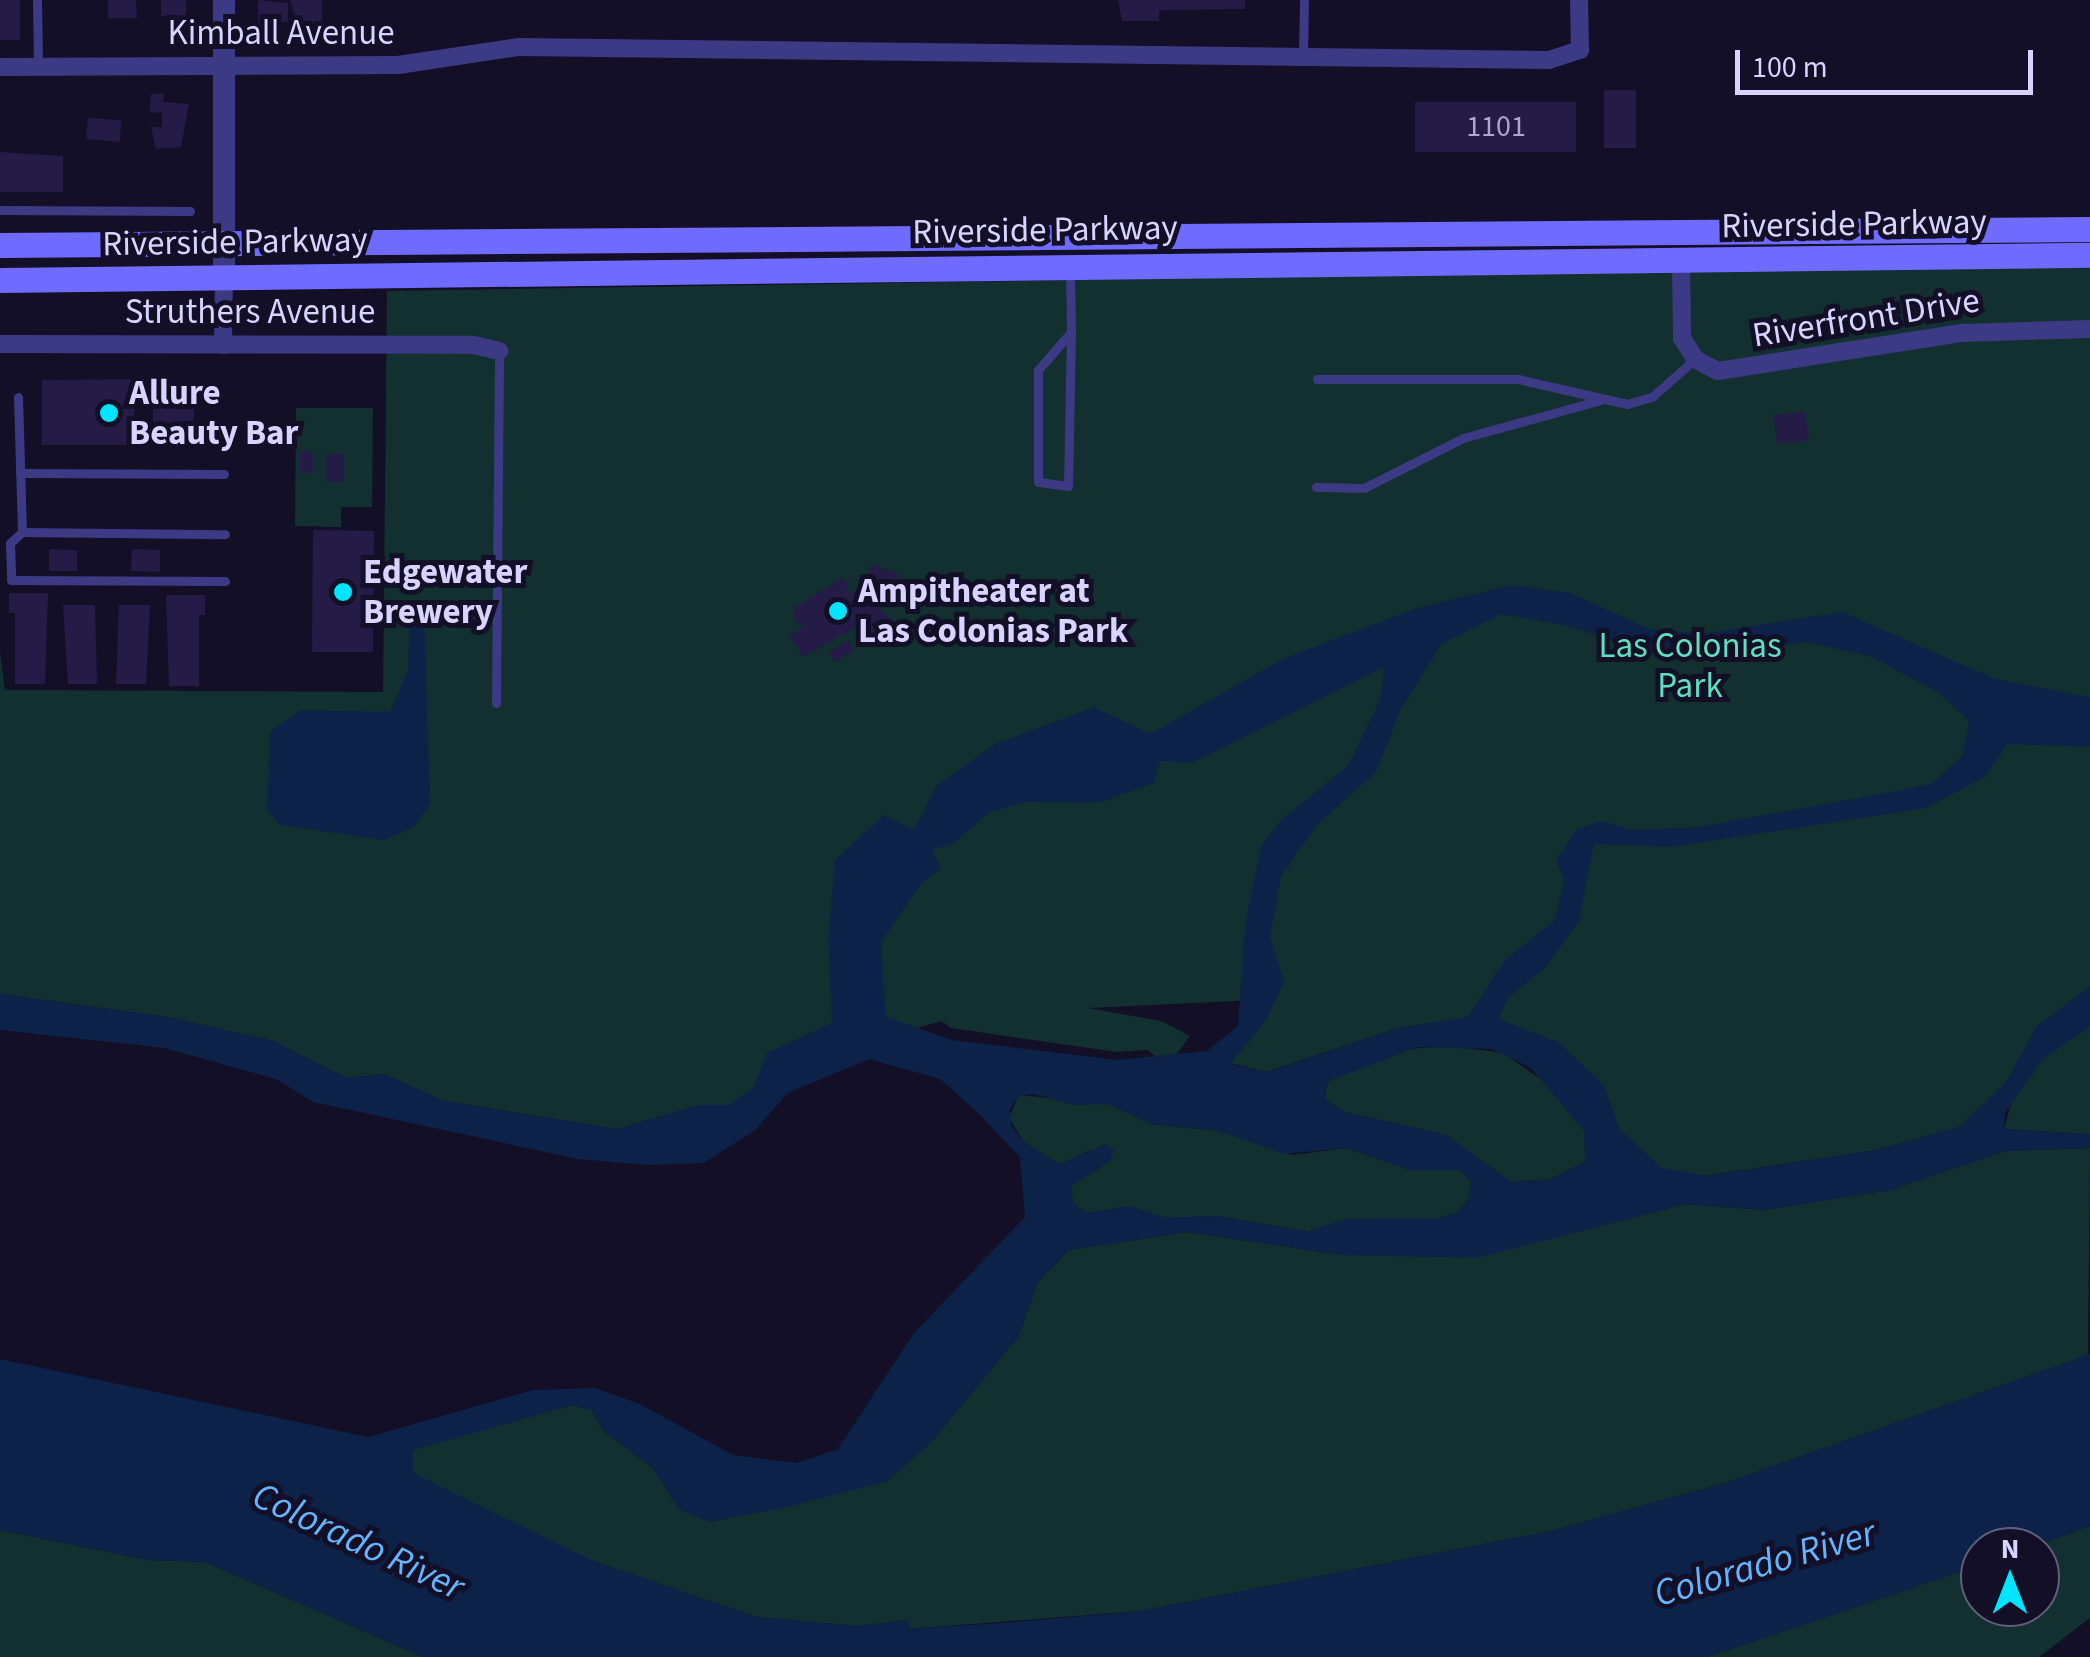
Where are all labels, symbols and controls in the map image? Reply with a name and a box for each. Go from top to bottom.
street label: Kimball Avenue [167,12,395,54]
scale bar [1740,30,2038,92]
text: 100 m [1752,46,1828,89]
house number: 1101 [1466,109,1526,145]
street label: Riverside Parkway [1721,201,1987,247]
street label: Riverside Parkway [912,207,1178,253]
street label: Riverside Parkway [102,219,368,265]
street label: Riverfront Drive [1750,279,1982,357]
street label: Struthers Avenue [125,291,375,333]
place label: Allure Beauty Bar [129,372,298,454]
marker: Allure Beauty Bar [98,402,120,424]
place label: Edgewater Brewery [363,551,527,633]
place label: Ampitheater at Las Colonias Park [858,570,1128,652]
marker: Edgewater Brewery [332,581,354,603]
marker: Ampitheater at Las Colonias Park [827,600,849,622]
park label: Las Colonias Park [1598,625,1782,707]
water label: Colorado River [245,1473,471,1611]
water label: Colorado River [1649,1511,1881,1617]
north arrow [1960,1527,2060,1627]
text: N [2001,1529,2019,1569]

